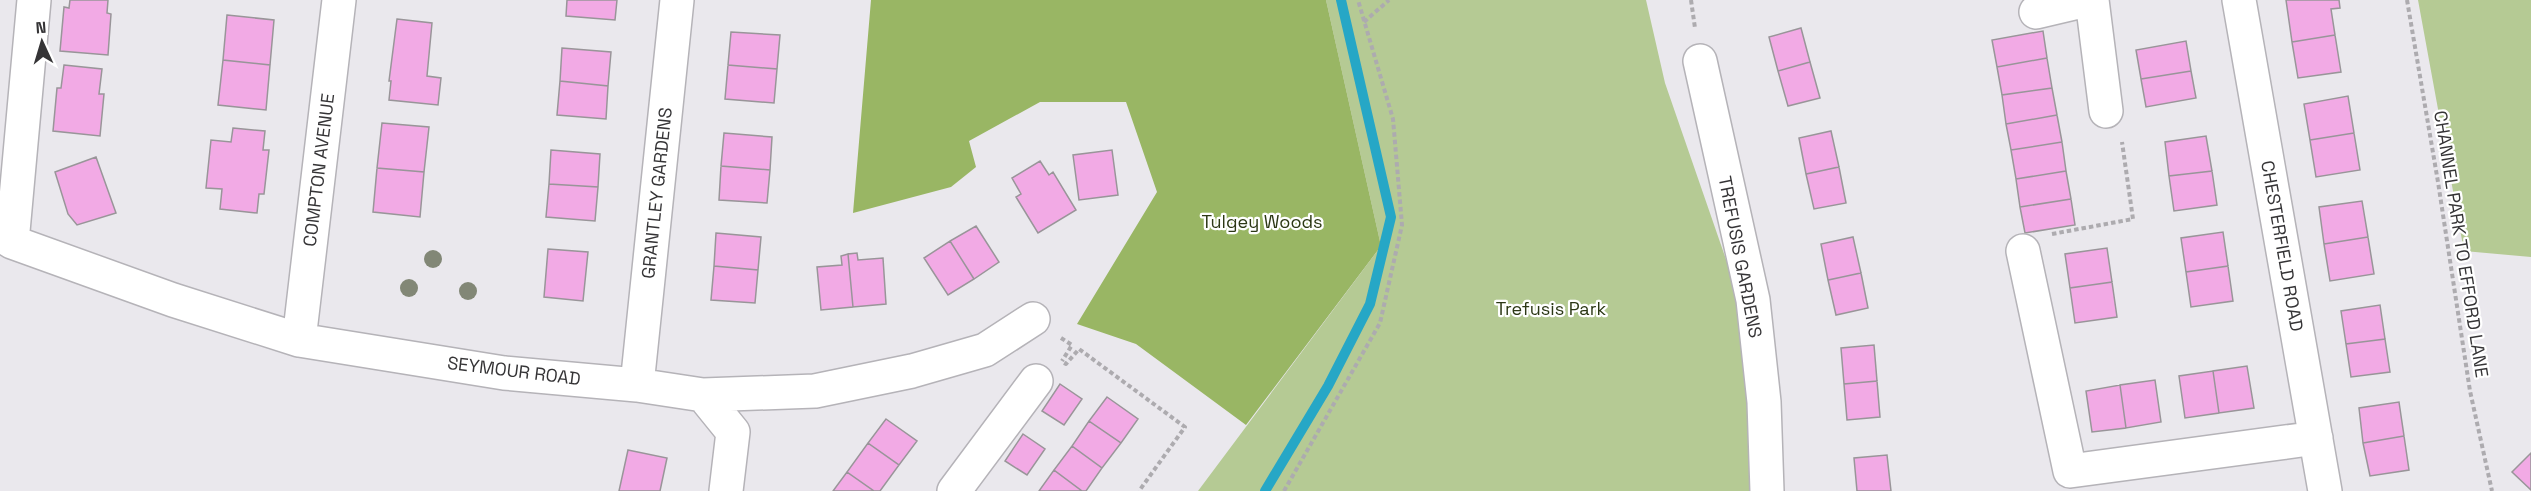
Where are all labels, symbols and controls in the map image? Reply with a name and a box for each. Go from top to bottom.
north arrow [12,12,72,72]
text: N [35,17,47,38]
street label: COMPTON AVENUE [298,92,339,248]
street label: GRANTLEY GARDENS [636,106,677,280]
street label: CHANNEL PARK TO EFFORD LANE [2429,109,2494,379]
street label: CHESTERFIELD ROAD [2256,159,2309,333]
street label: TREFUSIS GARDENS [1714,174,1767,340]
park label: Tulgey Woods [1201,210,1323,233]
park label: Trefusis Park [1496,297,1607,320]
street label: SEYMOUR ROAD [446,351,582,390]

